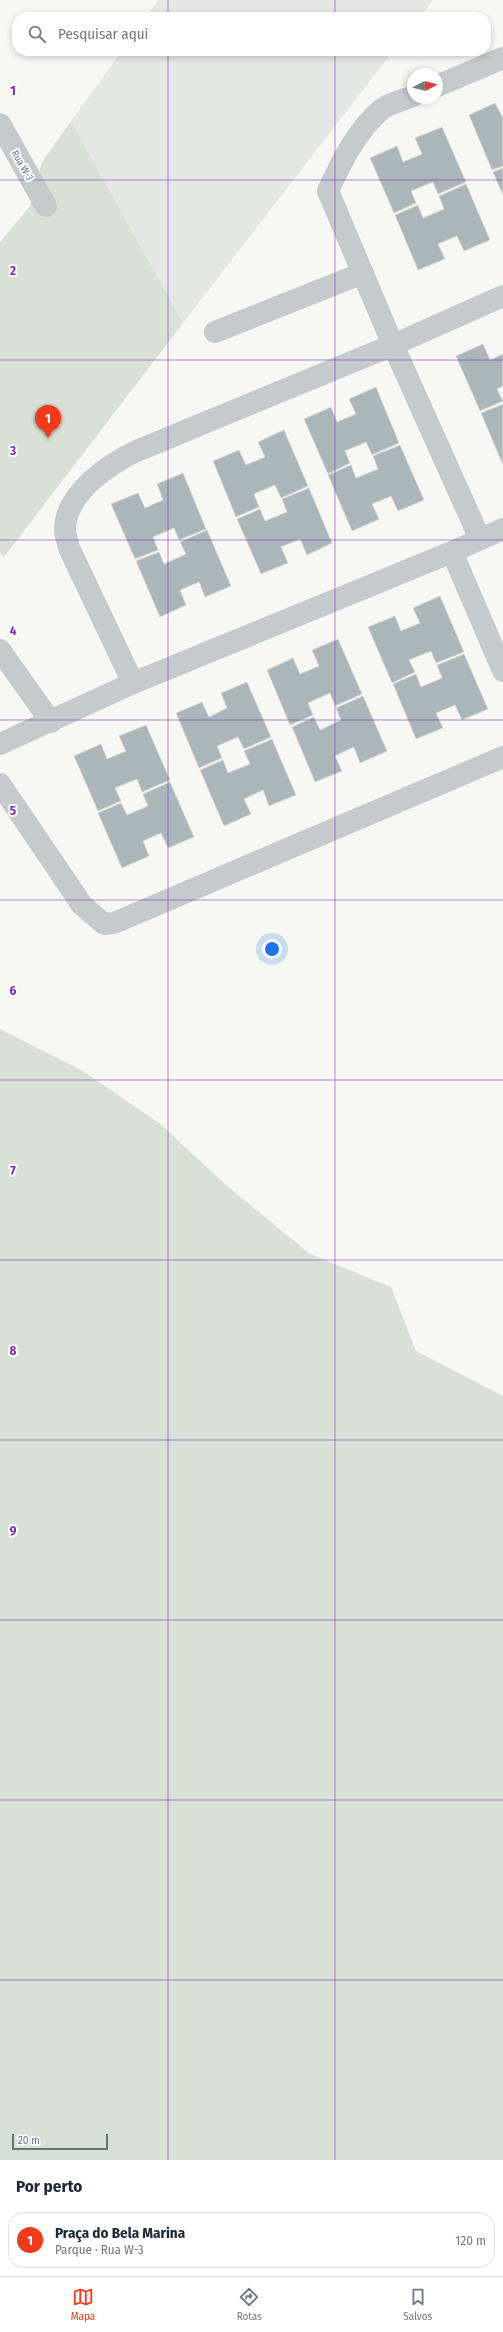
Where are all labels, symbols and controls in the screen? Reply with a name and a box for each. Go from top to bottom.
search box [12,12,491,56]
icon: search [26,23,48,45]
text: Pesquisar aqui [58,25,148,43]
north arrow [407,68,443,104]
text: 1 [10,83,16,98]
street label: Rua W-3 [9,148,36,183]
text: 2 [9,263,16,278]
pin: 1 [35,405,61,438]
text: 3 [9,443,16,458]
text: 4 [10,623,17,638]
text: 5 [10,803,16,818]
your location [262,939,282,959]
text: 6 [10,983,17,998]
text: 7 [10,1163,16,1178]
text: 8 [10,1343,17,1358]
text: 9 [10,1523,17,1538]
scale bar [12,2132,108,2151]
text: 20 m [18,2134,40,2147]
text: Por perto [16,2176,82,2197]
text: Praça do Bela Marina [55,2224,185,2242]
text: 1 [27,2233,33,2248]
text: 120 m [455,2233,486,2248]
text: Parque · Rua W-3 [55,2242,144,2257]
tab: Mapa [71,2286,95,2323]
tab: Rotas [237,2286,262,2323]
tab: Salvos [403,2286,432,2323]

